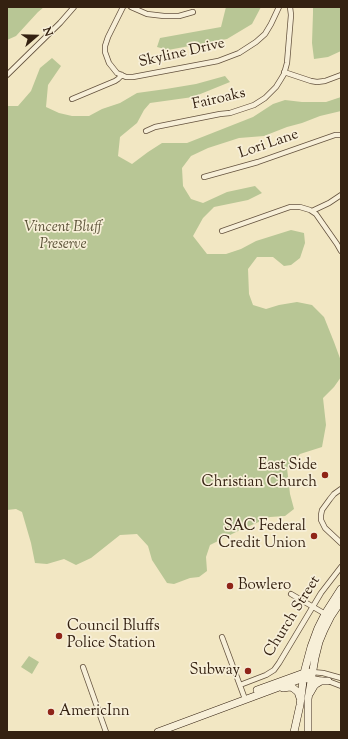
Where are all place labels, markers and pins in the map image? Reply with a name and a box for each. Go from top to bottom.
place label: East Side Christian Church [202,457,317,492]
marker: East Side Christian Church [320,470,330,480]
place label: SAC Federal Credit Union [218,518,306,553]
marker: SAC Federal Credit Union [309,531,319,541]
place label: Bowlero [238,577,291,595]
marker: Bowlero [225,581,235,591]
place label: Council Bluffs Police Station [67,618,160,653]
marker: Council Bluffs Police Station [54,631,64,641]
place label: Subway [189,662,240,680]
marker: Subway [243,666,253,676]
place label: AmericInn [59,703,130,721]
marker: AmericInn [46,707,56,717]

